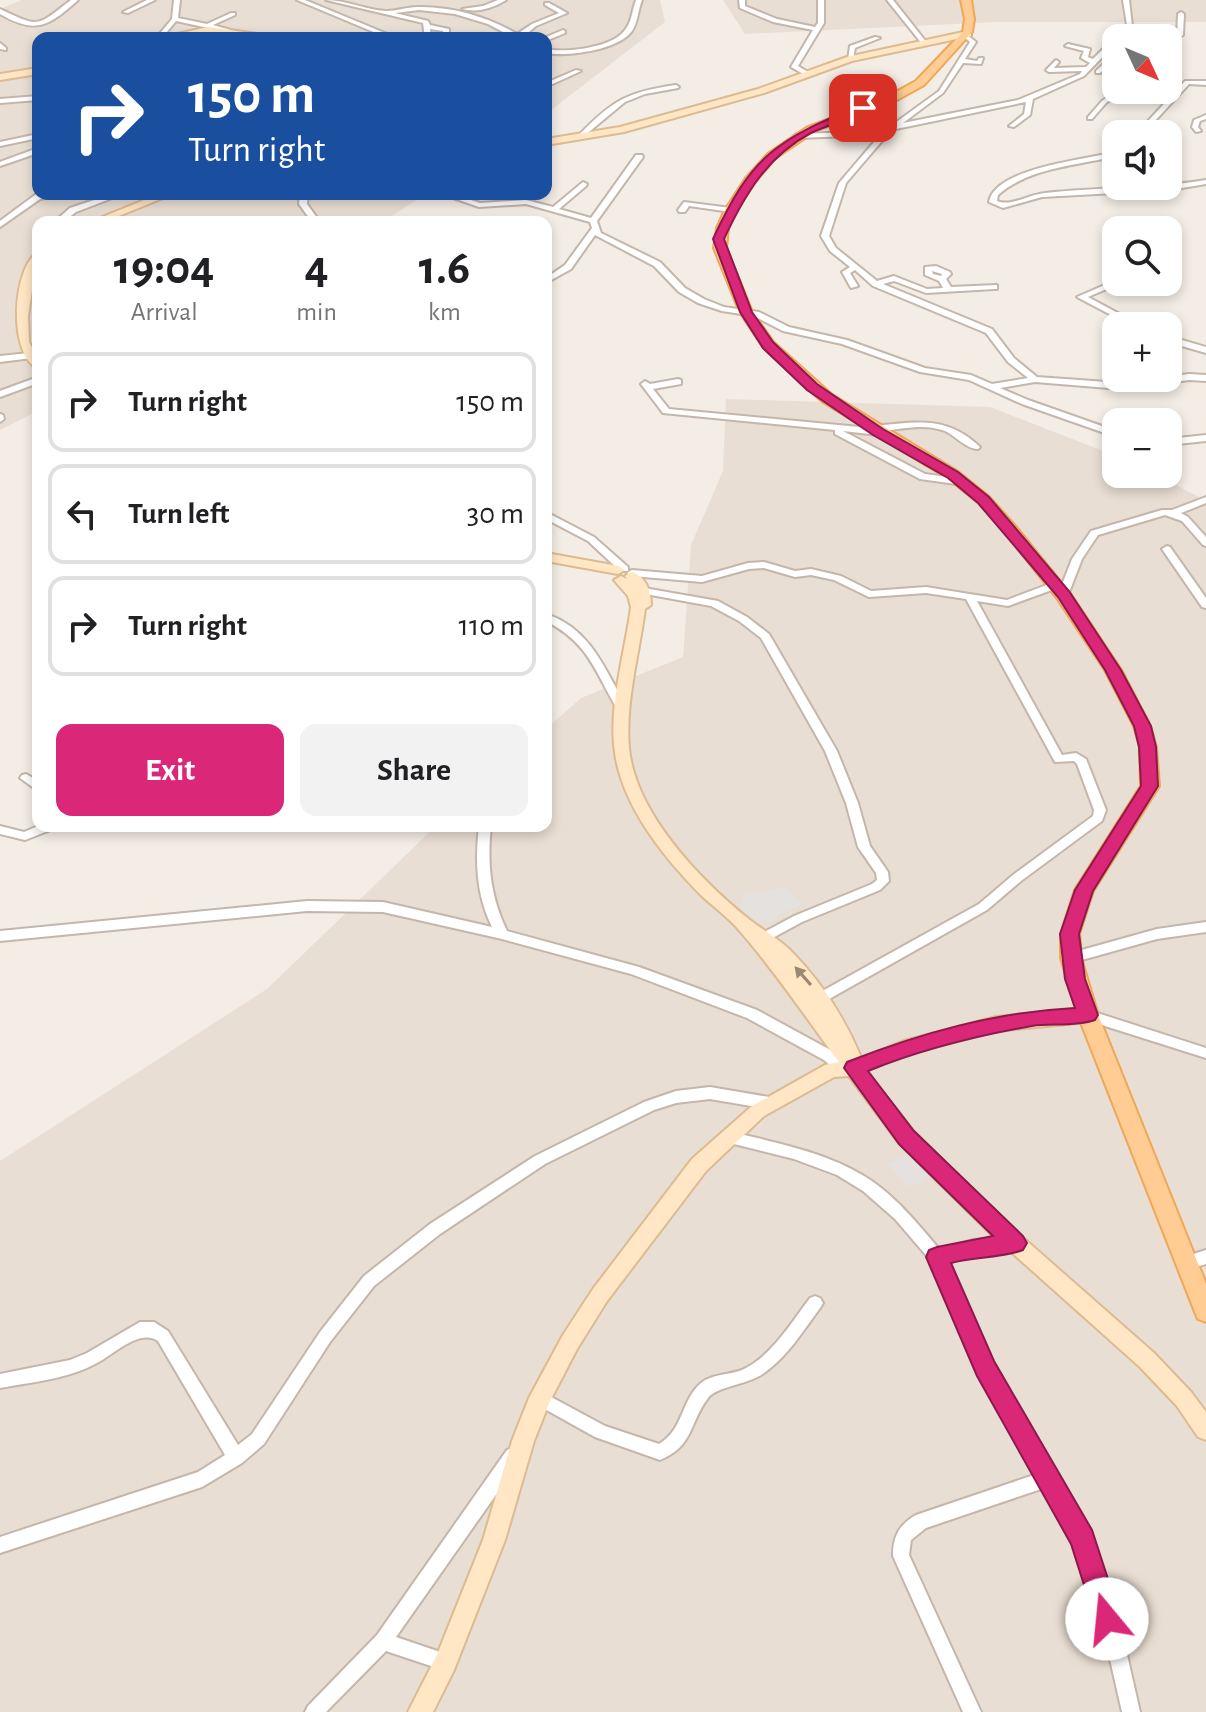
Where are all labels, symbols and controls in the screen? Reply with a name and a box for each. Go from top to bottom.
north arrow [1102,24,1182,104]
map controls [1102,24,1182,488]
icon: right [56,64,160,168]
text: 150 m [188,67,315,123]
pin [829,74,897,142]
icon: arrive [841,86,885,130]
button: sound [1102,120,1182,200]
text: Turn right [188,132,325,168]
button: search [1102,216,1182,296]
text: 19:04 [114,245,214,293]
text: 4 [304,245,329,293]
text: 1.6 [419,245,470,293]
text: Arrival [131,299,198,325]
text: min [296,299,337,325]
text: km [428,299,461,325]
button: + [1102,312,1182,392]
icon: right [60,380,104,424]
text: Turn right [128,387,247,417]
text: 150 m [456,387,524,417]
button: − [1102,408,1182,488]
icon: left [60,492,104,536]
text: Turn left [128,499,229,529]
text: 30 m [467,499,524,529]
icon: right [60,604,104,648]
text: Turn right [128,611,247,641]
text: 110 m [459,611,524,641]
button: Exit [56,724,284,816]
button: Share [300,724,528,816]
one-way arrow [795,967,812,987]
position arrow [1065,1577,1149,1661]

